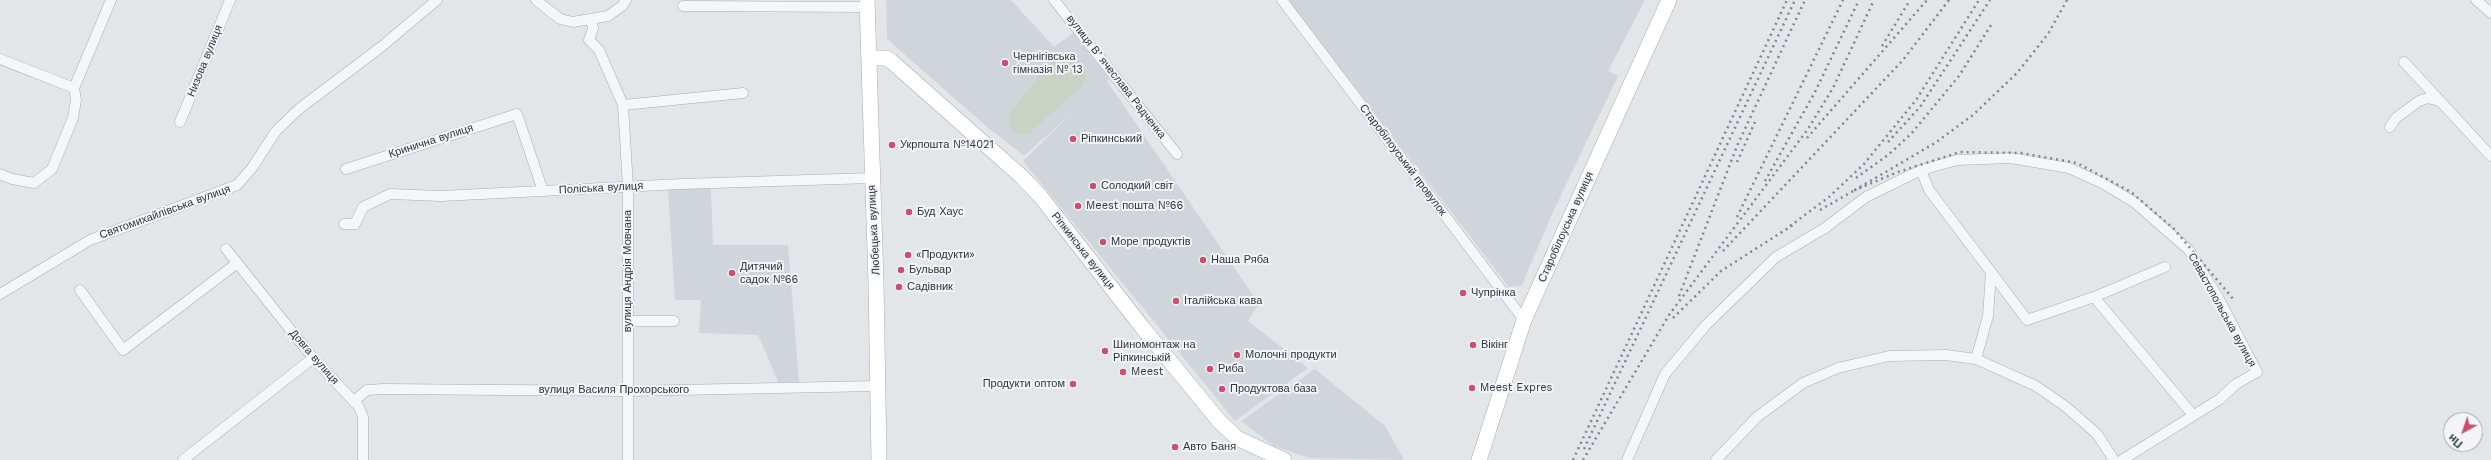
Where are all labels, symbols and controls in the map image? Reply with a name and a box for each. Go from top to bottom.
street label: вулиця Вʼячеслава Радченка [1064,12,1168,142]
street label: Низова вулиця [185,23,225,99]
place label: Чернігівська гімназія № 13 [1013,50,1083,76]
marker: Чернігівська гімназія № 13 [1000,58,1010,68]
street label: Старобілоуський провулок [1357,102,1449,218]
street label: Кринична вулиця [387,121,475,161]
place label: Ріпкинський [1081,132,1142,146]
marker: Ріпкинський [1068,134,1078,144]
place label: Укрпошта №14021 [900,138,994,152]
marker: Укрпошта №14021 [887,140,897,150]
street label: Старобілоуська вулиця [1536,170,1596,284]
street label: Поліська вулиця [558,179,644,197]
place label: Солодкий світ [1101,179,1173,193]
marker: Солодкий світ [1088,181,1098,191]
street label: Святомихайлівська вулиця [98,182,232,242]
street label: Любецька вулиця [865,185,883,275]
place label: Meest пошта №66 [1086,199,1183,213]
marker: Meest пошта №66 [1073,201,1083,211]
place label: Буд Хаус [917,205,963,219]
marker: Буд Хаус [904,207,914,217]
street label: вулиця Андрія Мовчана [621,210,635,332]
street label: Ріпкинська вулиця [1049,210,1117,292]
place label: Море продуктів [1111,235,1191,249]
marker: Море продуктів [1098,237,1108,247]
place label: «Продукти» [916,248,975,262]
marker: «Продукти» [903,250,913,260]
street label: Севастопольська вулиця [2185,251,2259,369]
place label: Наша Ряба [1211,253,1269,267]
marker: Наша Ряба [1198,255,1208,265]
place label: Дитячий садок №66 [740,260,798,286]
place label: Бульвар [909,263,951,277]
marker: Бульвар [896,265,906,275]
marker: Дитячий садок №66 [727,268,737,278]
place label: Садівник [907,280,953,294]
marker: Садівник [894,282,904,292]
place label: Чупрінка [1471,286,1516,300]
marker: Чупрінка [1458,288,1468,298]
place label: Італійська кава [1184,294,1262,308]
marker: Італійська кава [1171,296,1181,306]
street label: Довга вулиця [286,327,342,387]
place label: Шиномонтаж на Ріпкинській [1113,338,1196,364]
place label: Вікінг [1481,338,1508,352]
marker: Вікінг [1468,340,1478,350]
marker: Шиномонтаж на Ріпкинській [1100,346,1110,356]
place label: Молочні продукти [1245,348,1337,362]
marker: Молочні продукти [1232,350,1242,360]
place label: Риба [1218,362,1244,376]
marker: Риба [1205,364,1215,374]
place label: Meest [1131,365,1163,379]
marker: Meest [1118,367,1128,377]
place label: Продукти оптом [983,377,1065,391]
marker: Продукти оптом [1068,379,1078,389]
place label: Meest Expres [1480,381,1552,395]
place label: Продуктова база [1230,382,1317,396]
street label: вулиця Василя Прохорського [539,383,689,397]
marker: Meest Expres [1467,383,1477,393]
marker: Продуктова база [1217,384,1227,394]
north arrow [2443,412,2483,452]
text: Пн [2446,431,2465,450]
place label: Авто Баня [1183,440,1236,454]
marker: Авто Баня [1170,442,1180,452]

